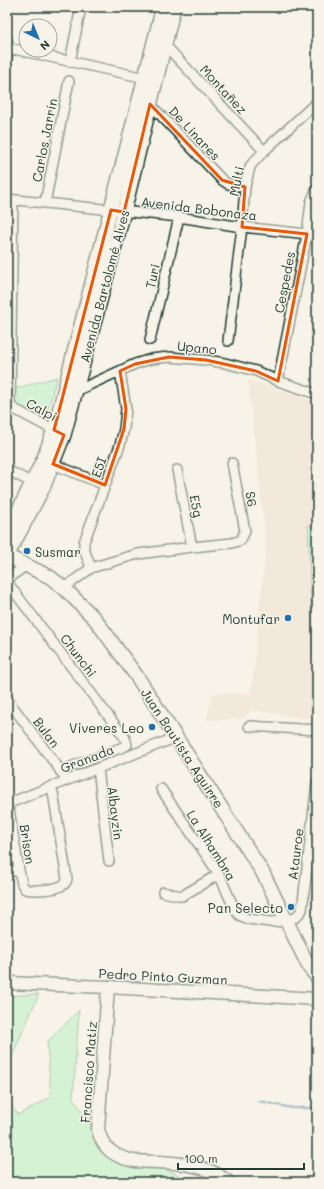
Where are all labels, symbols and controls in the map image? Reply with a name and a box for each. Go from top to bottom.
north arrow [18,18,58,58]
text: N [37,37,53,54]
street label: Montañez [197,61,251,117]
street label: Carlos Jarrín [28,97,60,183]
street label: De Linares [166,102,224,164]
street label: Multi [225,164,247,198]
street label: Avenida Bobonaza [140,192,258,224]
street label: Avenida Bartolomé Alves [75,208,133,364]
street label: Cespedes [270,250,298,314]
street label: Turi [141,262,163,290]
street label: Upano [176,336,218,358]
street label: Calpi [24,394,60,424]
street label: E5I [86,454,110,480]
street label: S6 [242,490,262,508]
street label: E5g [187,493,207,519]
place label: Susmar [35,543,81,560]
marker: Susmar [22,546,32,556]
place label: Montufar [222,610,280,627]
marker: Montufar [283,613,293,623]
street label: Chunchi [57,630,101,680]
street label: Juan Bautista Aguirre [138,685,228,811]
street label: Bulan [30,713,64,751]
place label: Viveres Leo [69,719,144,736]
marker: Viveres Leo [147,722,157,732]
street label: Granada [58,740,116,776]
street label: Albayzin [104,785,128,841]
street label: La Alhambra [184,807,240,883]
street label: Brison [16,823,40,865]
street label: Atauroe [283,827,307,881]
place label: Pan Selecto [208,899,283,916]
marker: Pan Selecto [286,902,296,912]
street label: Pedro Pinto Guzman [98,964,228,988]
street label: Francisco Matiz [76,1021,100,1123]
scale bar [178,1145,304,1171]
text: 100 m [184,1150,218,1166]

